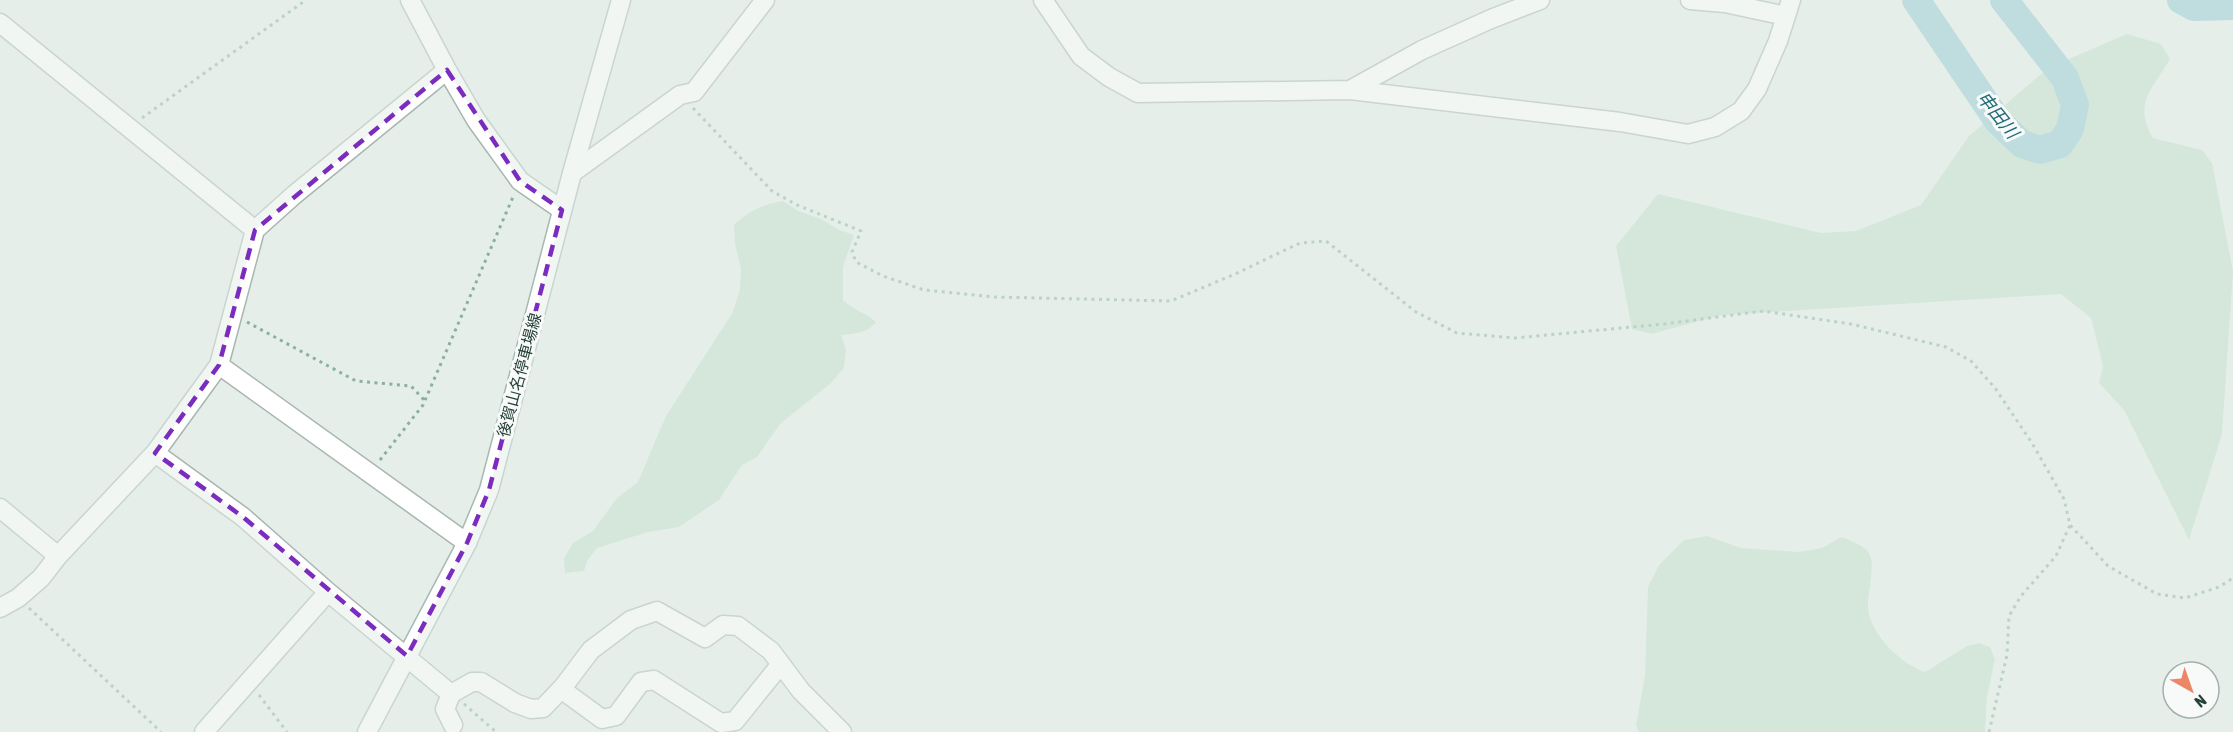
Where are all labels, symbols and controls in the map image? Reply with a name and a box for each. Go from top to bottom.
water label: 申田川 [1973,87,2024,144]
street label: 後賀山名停車場線 [494,311,544,439]
north arrow [2161,660,2221,720]
text: N [2191,692,2210,711]

